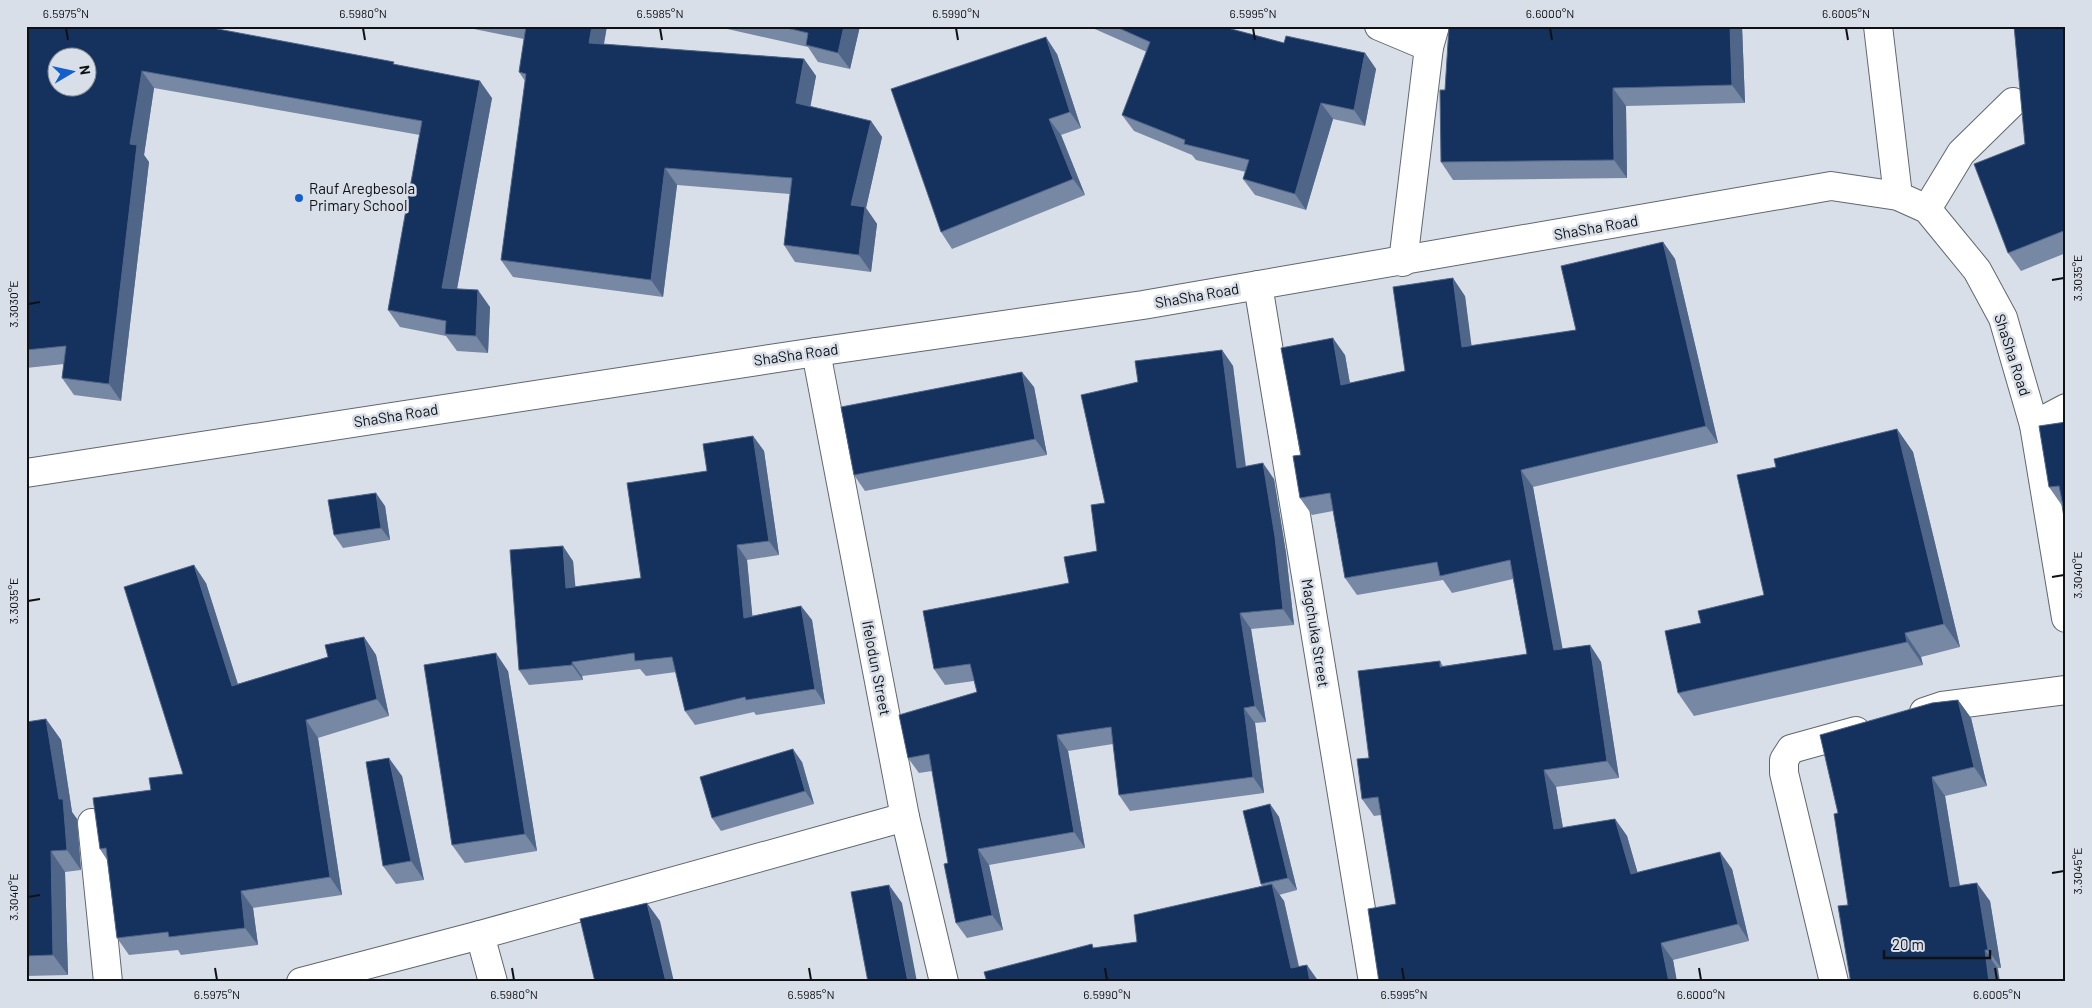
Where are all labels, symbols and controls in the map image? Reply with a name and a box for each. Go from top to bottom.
text: 6.5975°N [43,6,89,20]
text: 6.5980°N [339,6,387,20]
text: 6.5985°N [636,6,684,20]
text: 6.5990°N [932,6,980,20]
text: 6.5995°N [1229,6,1277,20]
text: 6.6000°N [1526,6,1574,20]
text: 6.6005°N [1822,6,1870,20]
north arrow [48,48,98,98]
text: N [76,64,94,76]
place label: Rauf Aregbesola Primary School [309,179,415,214]
marker: Rauf Aregbesola Primary School [293,192,305,204]
street label: ShaSha Road [1552,211,1639,243]
text: 3.3035°E [2070,255,2084,301]
street label: ShaSha Road [1153,279,1240,311]
text: 3.3030°E [6,280,20,328]
street label: ShaSha Road [1991,311,2035,398]
street label: ShaSha Road [752,339,839,369]
street label: ShaSha Road [352,399,439,431]
text: 3.3040°E [2070,551,2084,599]
street label: Magchuka Street [1299,577,1333,688]
text: 3.3035°E [6,578,20,624]
street label: Ifelodun Street [859,619,895,717]
text: 3.3045°E [2070,847,2084,895]
text: 3.3040°E [6,873,20,921]
scale bar [1884,928,1991,960]
text: 20 m [1892,935,1924,953]
text: 6.5975°N [194,987,240,1001]
text: 6.5980°N [490,987,538,1001]
text: 6.5985°N [787,987,835,1001]
text: 6.5990°N [1083,987,1131,1001]
text: 6.5995°N [1380,987,1428,1001]
text: 6.6000°N [1677,987,1725,1001]
text: 6.6005°N [1973,987,2021,1001]

